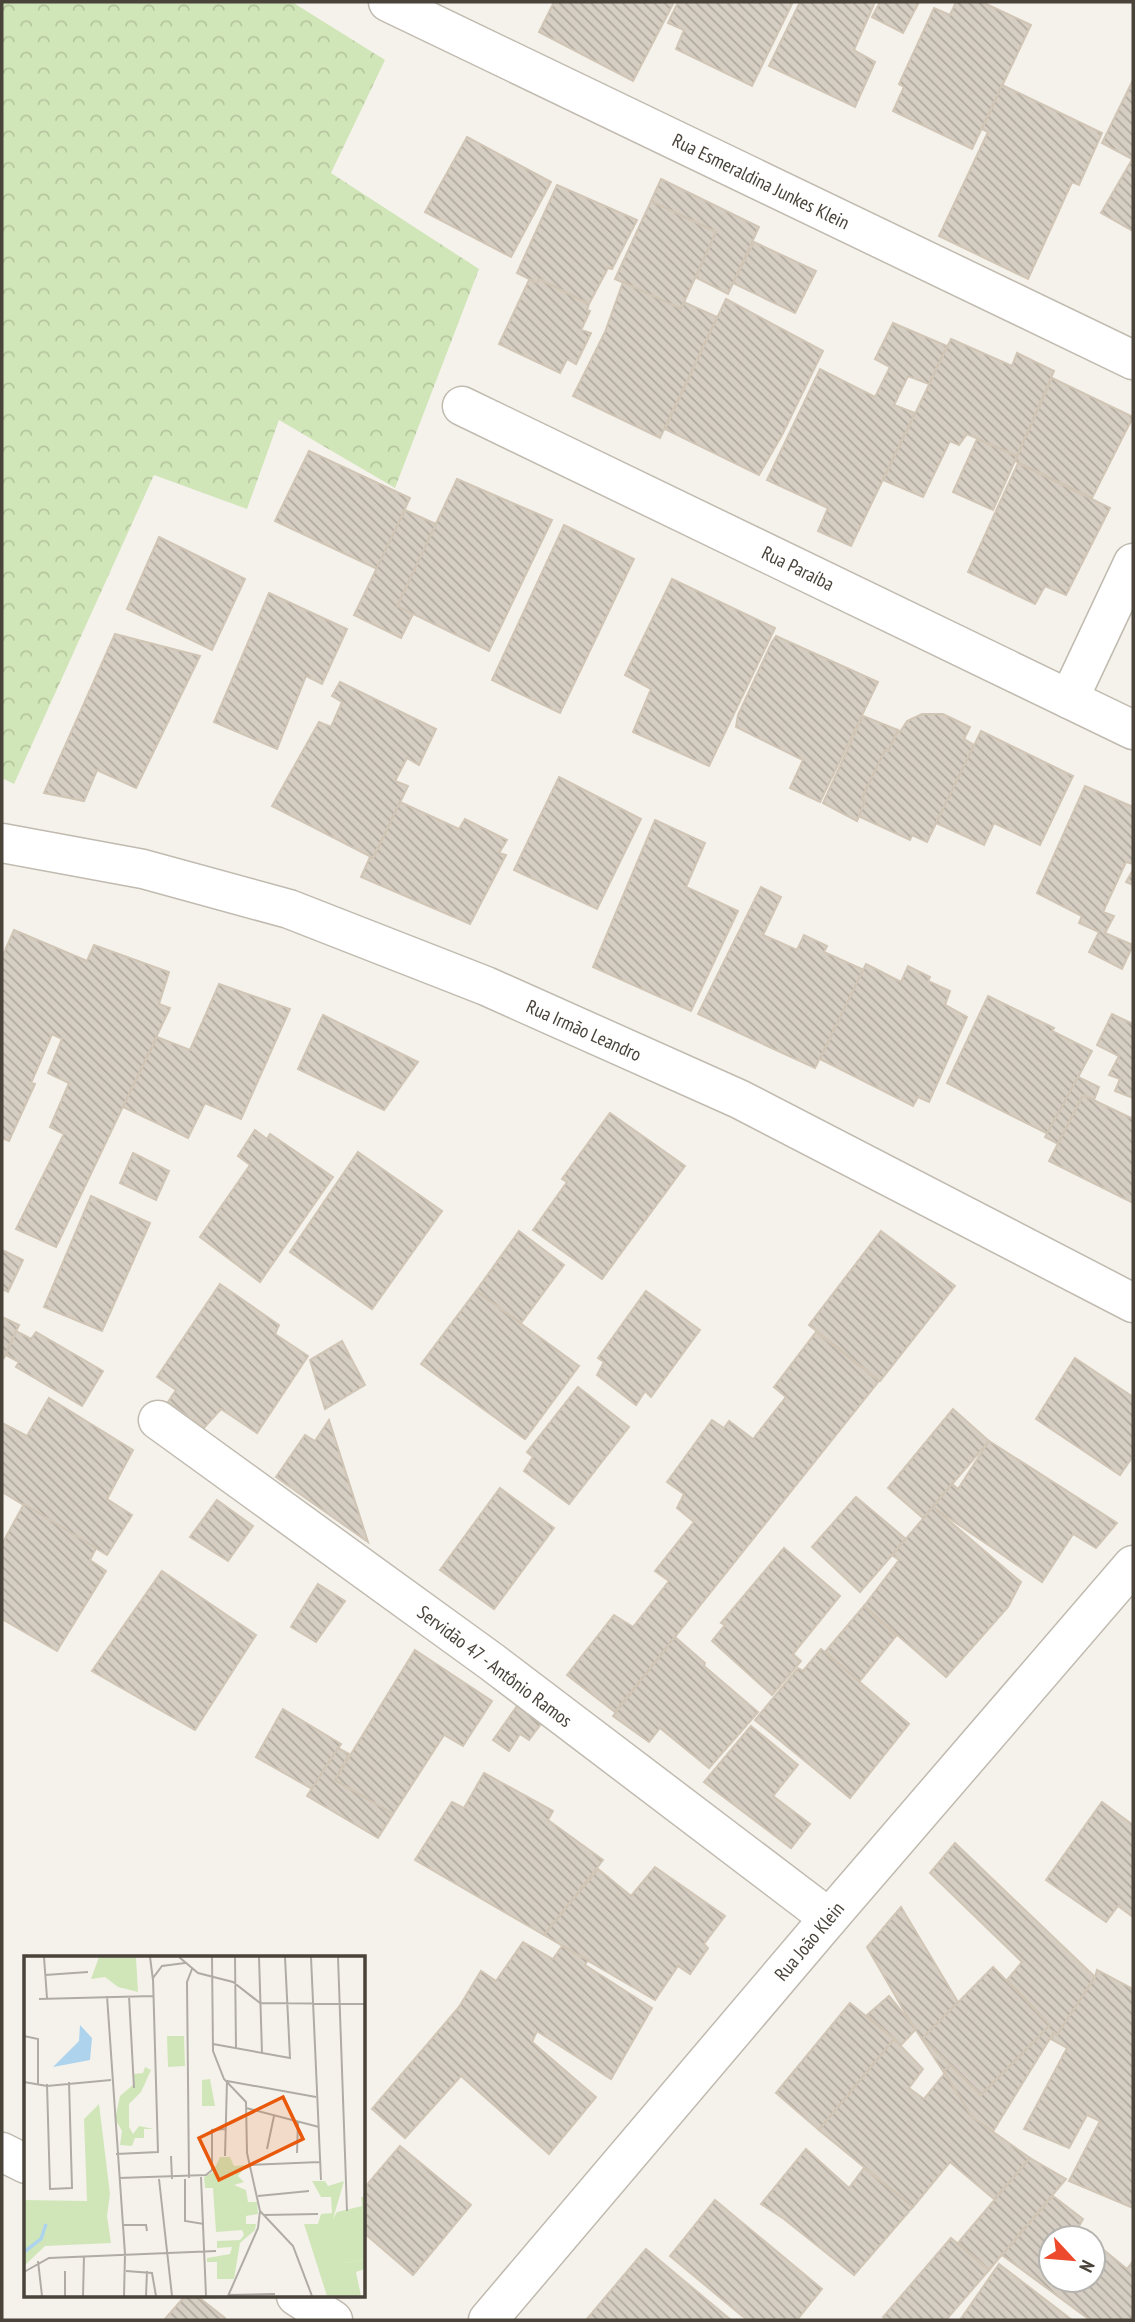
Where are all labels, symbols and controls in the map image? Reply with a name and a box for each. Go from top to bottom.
street label: Rua Esmeraldina Junkes Klein [669,128,853,234]
street label: Rua Paraíba [758,540,838,596]
street label: Rua Irmão Leandro [523,994,645,1066]
street label: Servidão 47 - Antônio Ramos [413,1600,577,1732]
street label: Rua João Klein [769,1897,849,1985]
inset map [24,1956,366,2298]
north arrow [1037,2224,1107,2294]
text: N [1074,2257,1100,2276]

